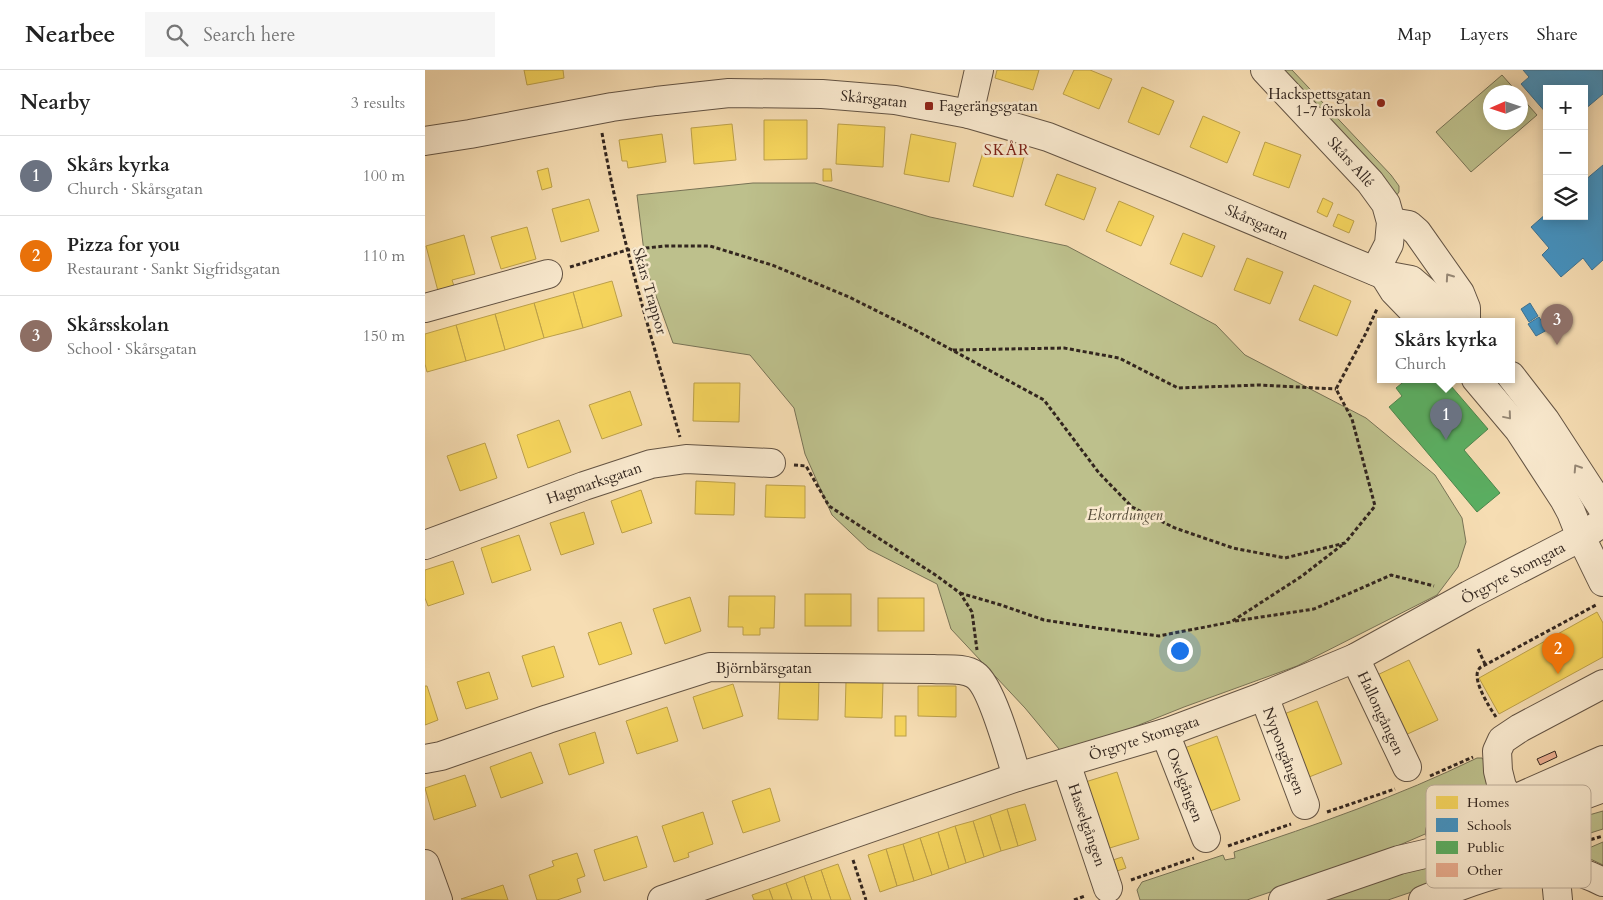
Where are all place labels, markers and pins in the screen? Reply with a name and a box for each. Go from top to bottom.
place label: Hackspettsgatan 1-7 förskola [1268,84,1372,121]
place label: Fagerängsgatan [939,96,1038,116]
marker: Hackspettsgatan 1-7 förskola [1375,97,1387,109]
marker: Fagerängsgatan [923,100,935,112]
pin: 3 [1541,304,1573,345]
pin: 1 [1430,399,1462,440]
pin: 2 [1542,633,1574,674]

